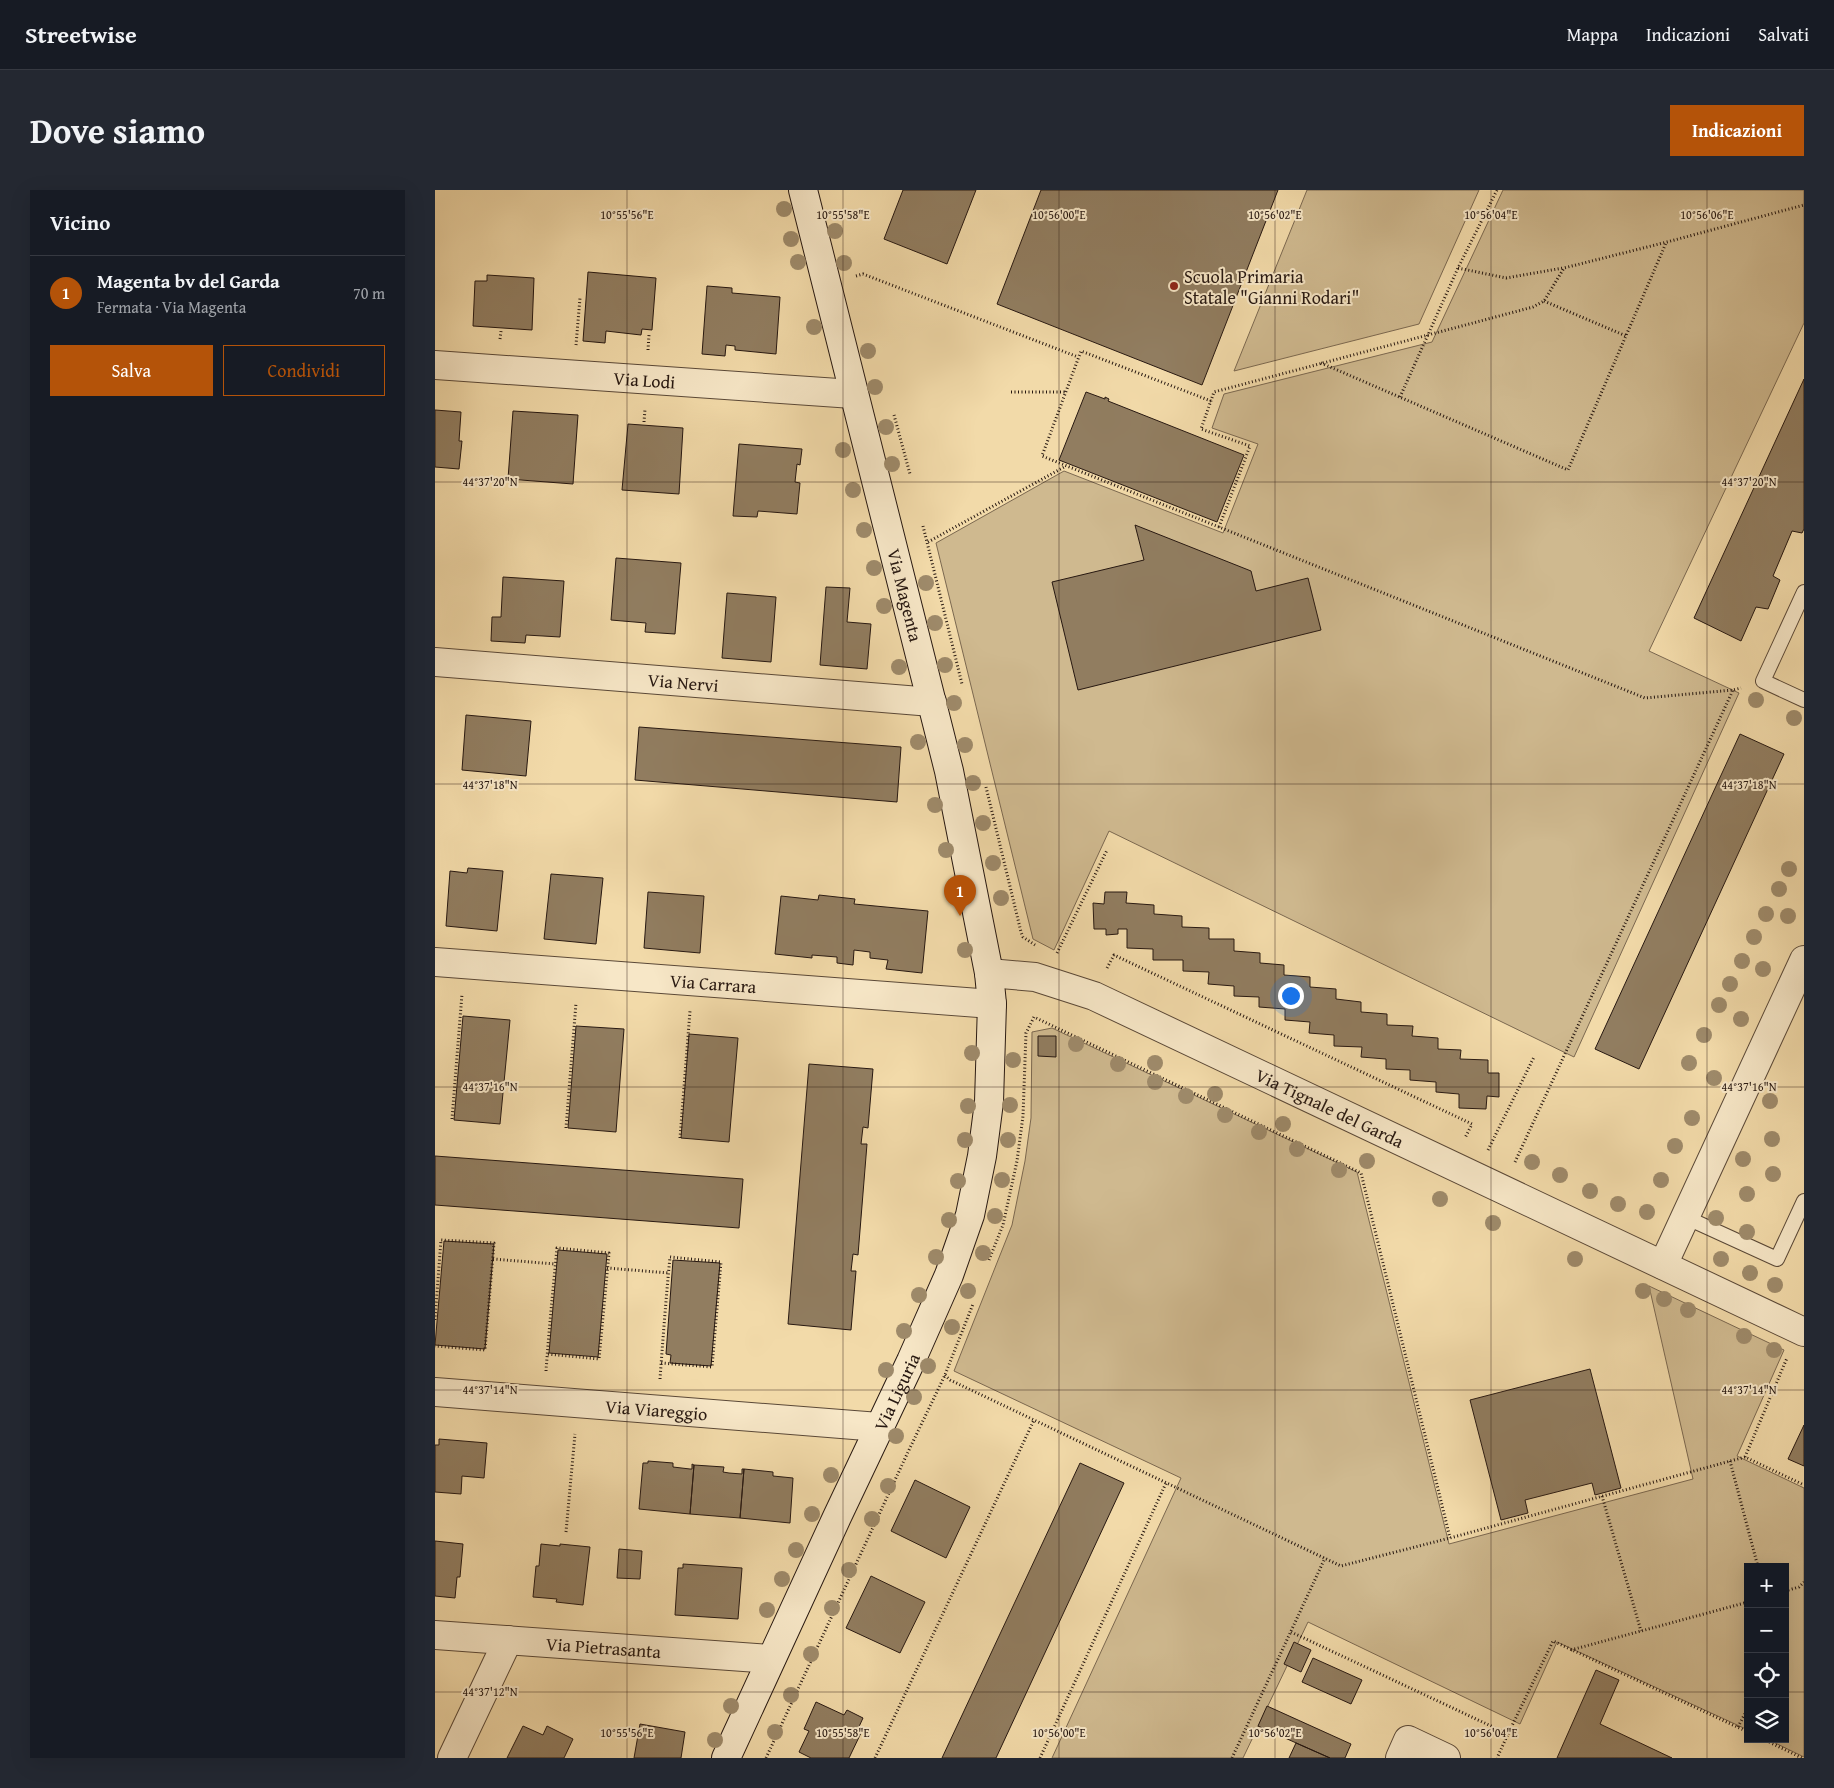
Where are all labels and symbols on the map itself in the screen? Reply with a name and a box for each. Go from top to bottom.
text: 10°55'56"E [600,206,654,223]
text: 10°55'58"E [816,206,870,223]
text: 10°56'00"E [1032,206,1086,223]
text: 10°56'02"E [1248,206,1302,223]
text: 10°56'04"E [1464,206,1518,223]
text: 10°56'06"E [1680,206,1734,223]
place label: Scuola Primaria Statale "Gianni Rodari" [1184,263,1359,311]
marker: Scuola Primaria Statale "Gianni Rodari" [1168,280,1180,292]
street label: Via Lodi [613,364,676,395]
text: 44°37'20"N [462,473,518,490]
text: 44°37'20"N [1721,473,1777,490]
street label: Via Magenta [880,546,930,645]
street label: Via Nervi [647,666,720,698]
text: 44°37'18"N [462,776,518,793]
text: 44°37'18"N [1721,776,1777,793]
pin: 1 [944,875,976,916]
street label: Via Carrara [669,966,758,1000]
your location [1278,983,1304,1009]
street label: Via Tignale del Garda [1251,1061,1409,1154]
text: 44°37'16"N [462,1078,518,1095]
text: 44°37'16"N [1721,1078,1777,1095]
street label: Via Liguria [866,1348,927,1435]
text: 44°37'14"N [462,1381,518,1398]
text: 44°37'14"N [1721,1381,1777,1398]
street label: Via Viareggio [604,1392,708,1427]
street label: Via Pietrasanta [545,1629,663,1665]
text: 44°37'12"N [462,1683,518,1700]
text: 10°55'56"E [600,1724,654,1741]
text: 10°55'58"E [816,1724,870,1741]
text: 10°56'00"E [1032,1724,1086,1741]
text: 10°56'02"E [1248,1724,1302,1741]
text: 10°56'04"E [1464,1724,1518,1741]

